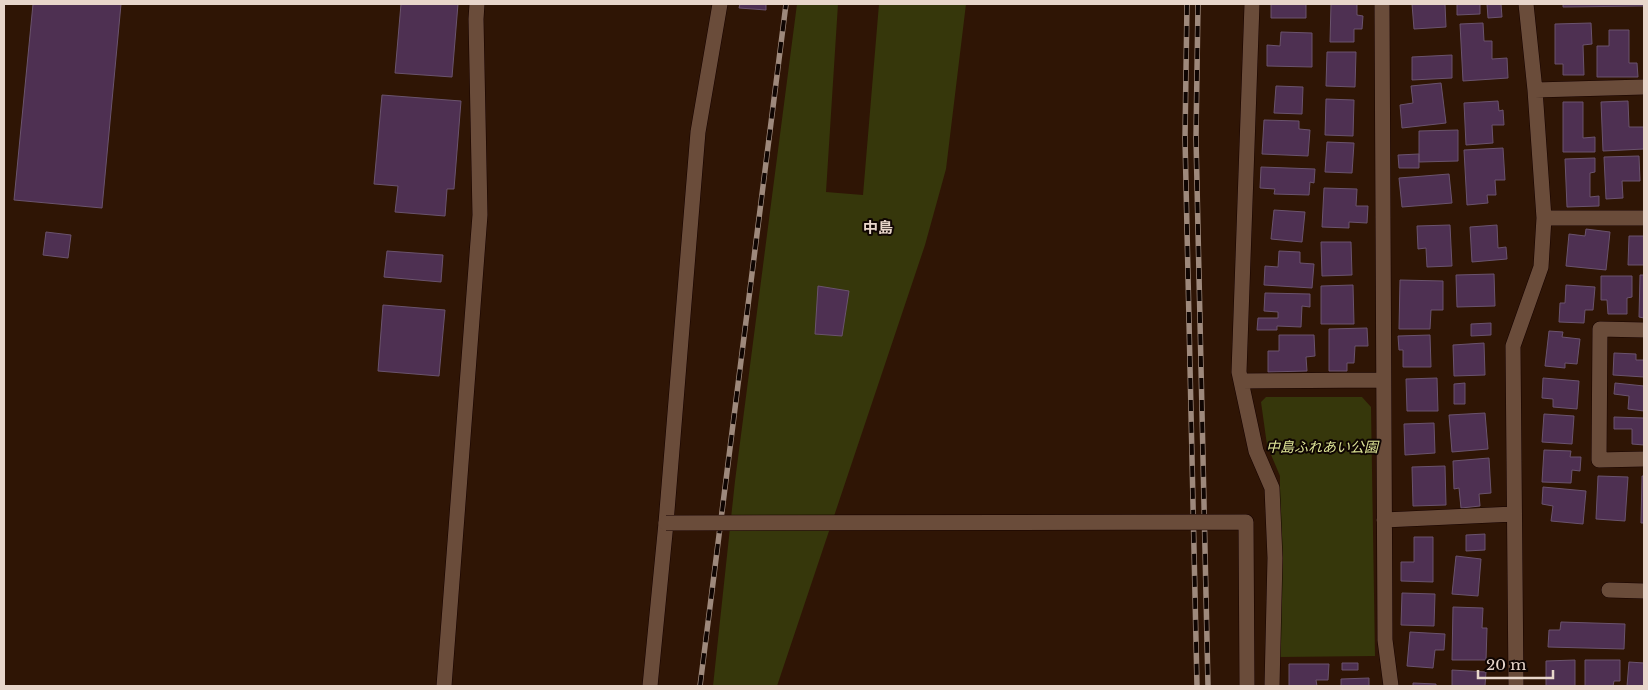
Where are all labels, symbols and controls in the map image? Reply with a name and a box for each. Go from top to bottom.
district label: 中島 [863,218,893,237]
park label: 中島ふれあい公園 [1266,438,1380,456]
scale bar [1478,648,1553,680]
text: 20 m [1486,655,1526,674]

